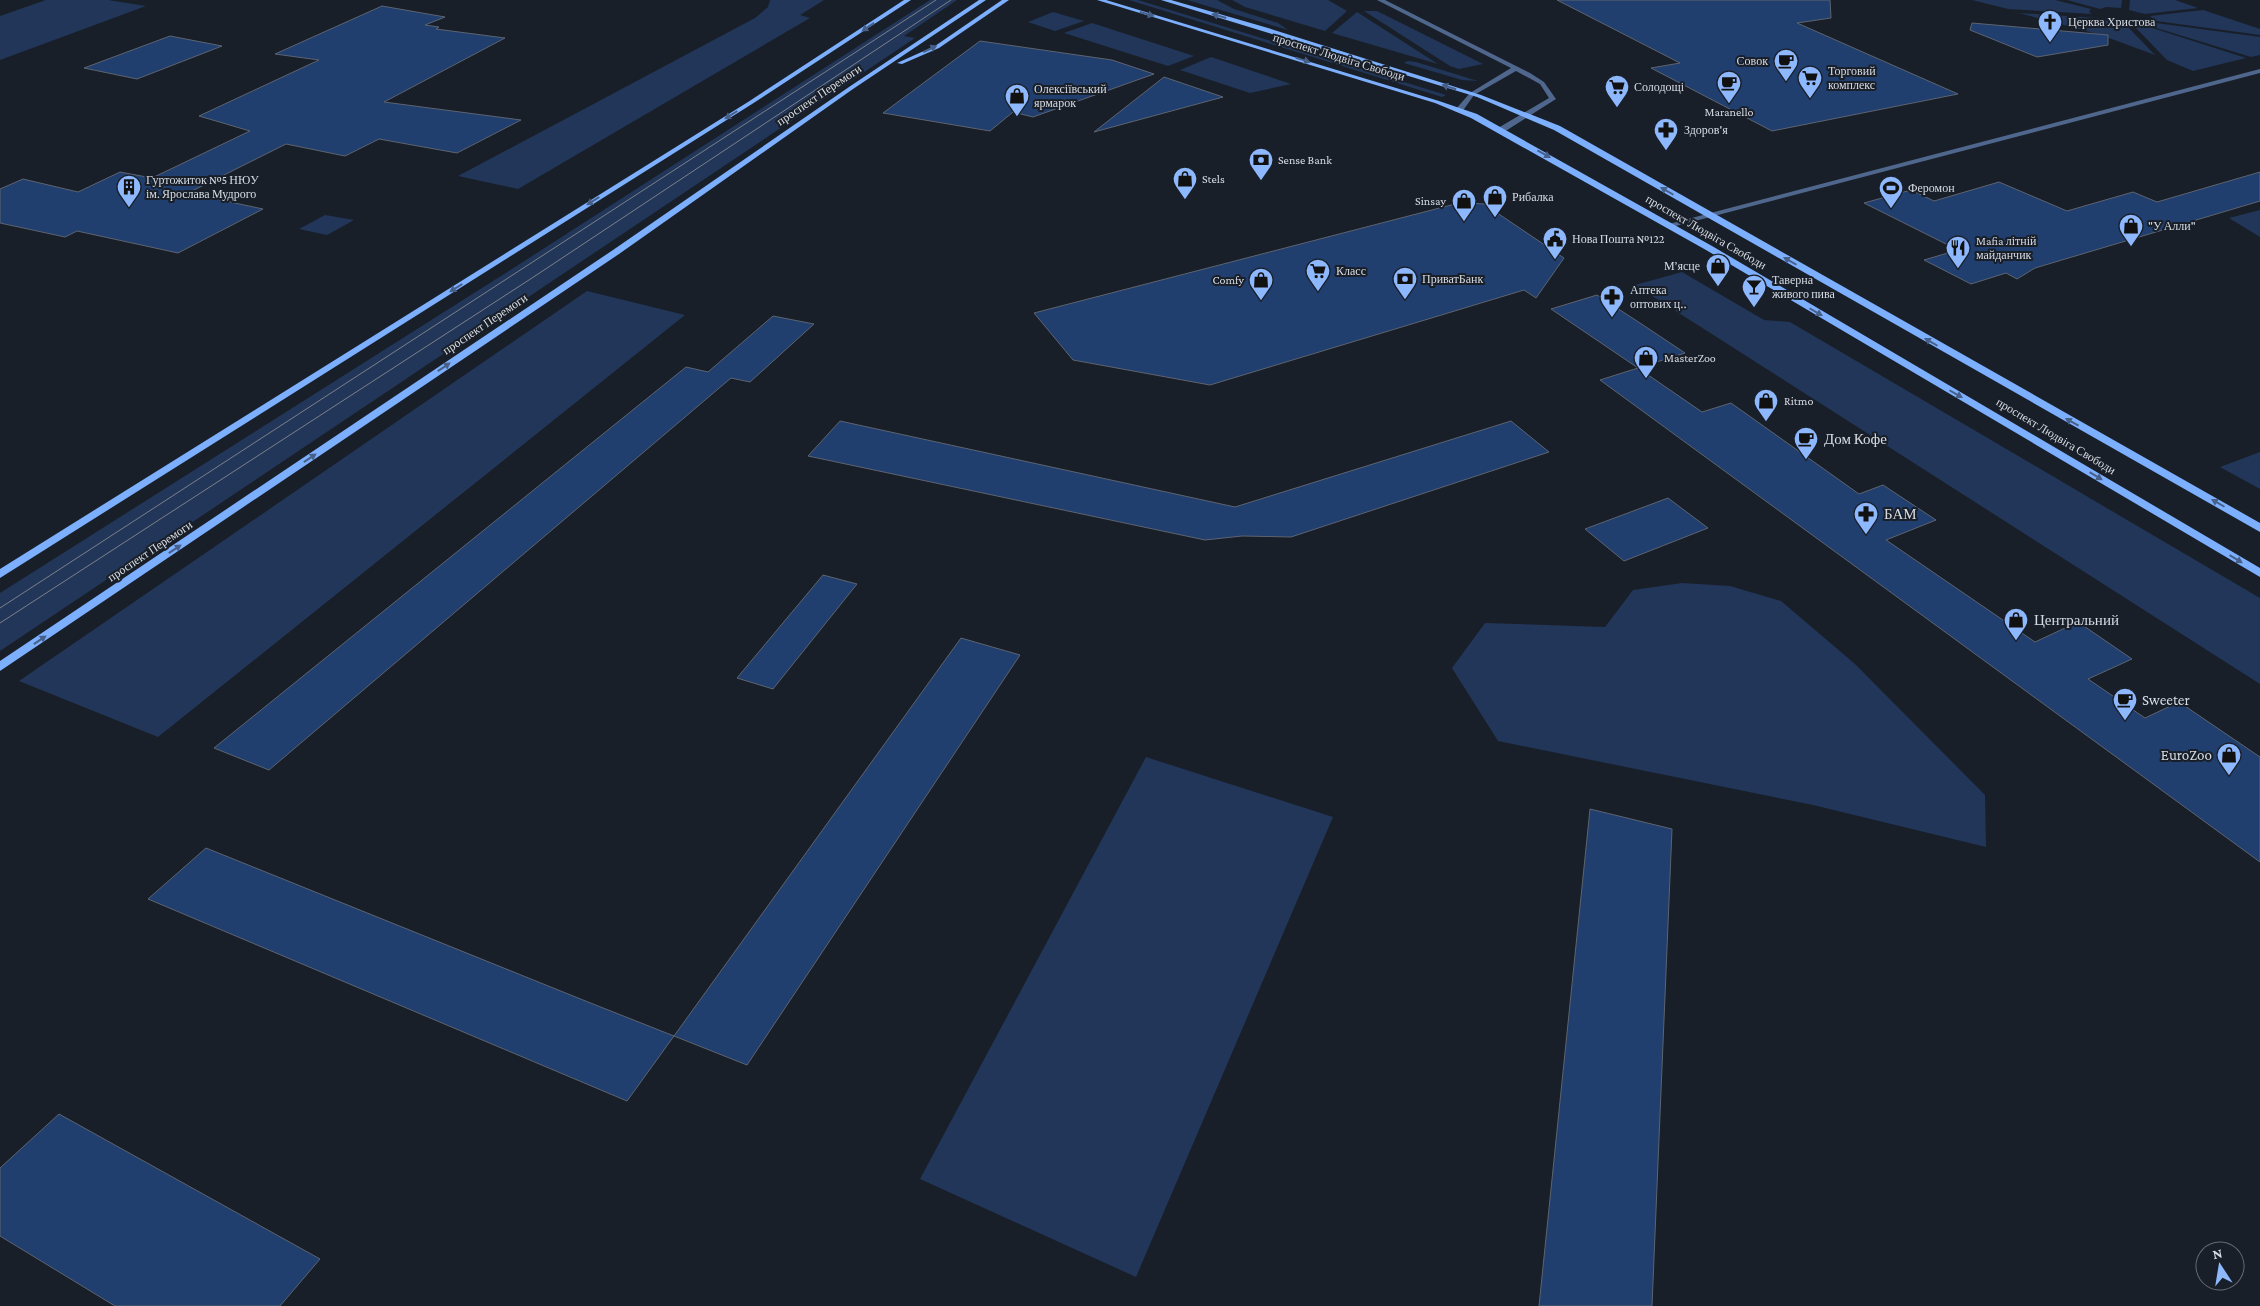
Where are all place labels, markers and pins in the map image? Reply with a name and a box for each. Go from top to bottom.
church icon: Церква Христова [2037,9,2063,43]
place label: Церква Христова [2068,15,2156,29]
cafe icon: Совок [1773,48,1799,82]
place label: Совок [1737,54,1768,68]
place label: Торговий комплекс [1828,64,1876,92]
supermarket icon: Торговий комплекс [1797,65,1823,99]
cafe icon: Maranello [1716,70,1742,104]
supermarket icon: Солодощі [1604,74,1630,108]
place label: Солодощі [1634,80,1685,94]
place label: Олексіївський ярмарок [1034,82,1107,110]
shop icon: Олексіївський ярмарок [1004,83,1030,117]
place label: Maranello [1704,105,1754,119]
pharmacy icon: Здоров'я [1653,117,1679,151]
place label: Здоров'я [1684,123,1728,137]
bank icon: Sense Bank [1248,147,1274,181]
place label: Sense Bank [1278,153,1332,167]
shop icon: Stels [1172,166,1198,200]
place label: Stels [1202,172,1225,186]
place label: Гуртожиток №5 НЮУ ім. Ярослава Мудрого [146,173,259,201]
building icon: Гуртожиток №5 НЮУ ім. Ярослава Мудрого [116,174,142,208]
sports icon: Феромон [1878,175,1904,209]
place label: Феромон [1908,181,1955,195]
shop icon: Рибалка [1482,184,1508,218]
shop icon: Sinsay [1451,188,1477,222]
place label: Рибалка [1512,190,1554,204]
place label: Sinsay [1415,194,1446,208]
shop icon: "У Алли" [2118,213,2144,247]
place label: "У Алли" [2148,219,2196,233]
public building icon: Нова Пошта №122 [1542,226,1568,260]
place label: Нова Пошта №122 [1572,232,1665,246]
place label: Mafia літній майданчик [1976,234,2037,262]
restaurant icon: Mafia літній майданчик [1945,235,1971,269]
shop icon: М’ясце [1705,253,1731,287]
supermarket icon: Класс [1305,258,1331,292]
place label: М’ясце [1664,259,1700,273]
place label: Класс [1336,264,1366,278]
bank icon: ПриватБанк [1392,266,1418,300]
shop icon: Comfy [1248,267,1274,301]
place label: ПриватБанк [1422,272,1483,286]
place label: Comfy [1212,273,1244,287]
place label: Таверна живого пива [1771,273,1836,301]
bar icon: Таверна живого пива [1741,274,1767,308]
place label: Аптека оптових ц‥ [1630,283,1687,311]
pharmacy icon: Аптека оптових ц‥ [1599,284,1625,318]
shop icon: MasterZoo [1633,345,1659,379]
place label: MasterZoo [1664,351,1716,365]
shop icon: Ritmo [1753,388,1779,422]
place label: Ritmo [1784,394,1813,408]
cafe icon: Дом Кофе [1793,426,1819,460]
place label: Дом Кофе [1824,431,1887,447]
pharmacy icon: БАМ [1853,501,1879,535]
place label: БАМ [1884,506,1917,522]
shop icon: Центральний [2003,607,2029,641]
place label: Центральний [2034,612,2119,628]
cafe icon: Sweeter [2112,687,2138,721]
place label: Sweeter [2142,692,2190,708]
shop icon: EuroZoo [2216,742,2242,776]
place label: EuroZoo [2161,747,2212,763]

